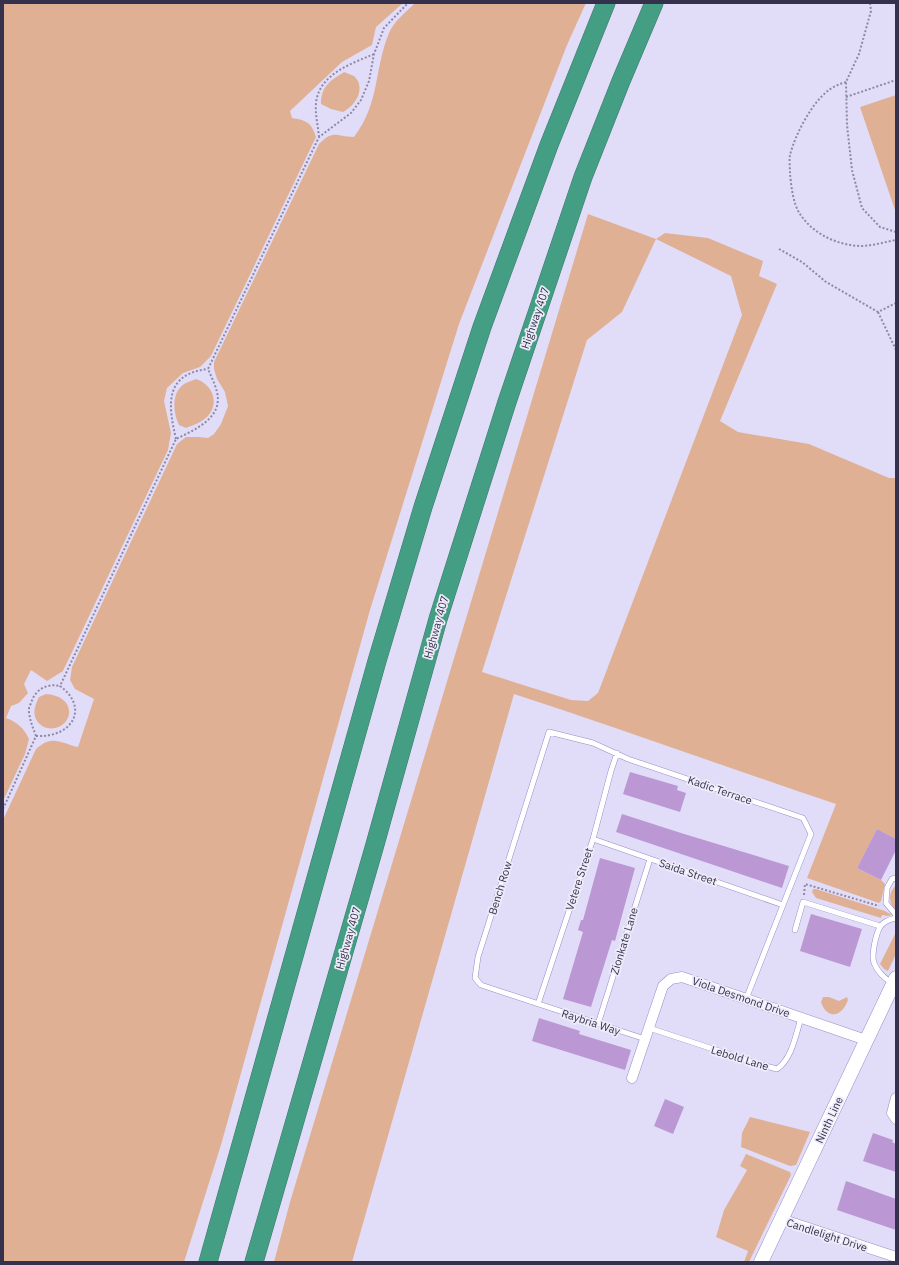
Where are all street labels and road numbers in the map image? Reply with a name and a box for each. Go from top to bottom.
street label: Highway 407 [518,285,552,351]
street label: Highway 407 [420,594,452,660]
street label: Kadic Terrace [686,772,754,808]
street label: Vetere Street [562,846,596,912]
street label: Saida Street [657,856,719,888]
street label: Bench Row [485,859,515,916]
street label: Highway 407 [332,905,364,971]
street label: Zionkate Lane [607,906,641,976]
street label: Viola Desmond Drive [690,974,792,1020]
street label: Raybria Way [560,1006,623,1038]
street label: Lebold Lane [709,1043,771,1073]
street label: Ninth Line [812,1094,846,1146]
street label: Candlelight Drive [785,1215,869,1255]

